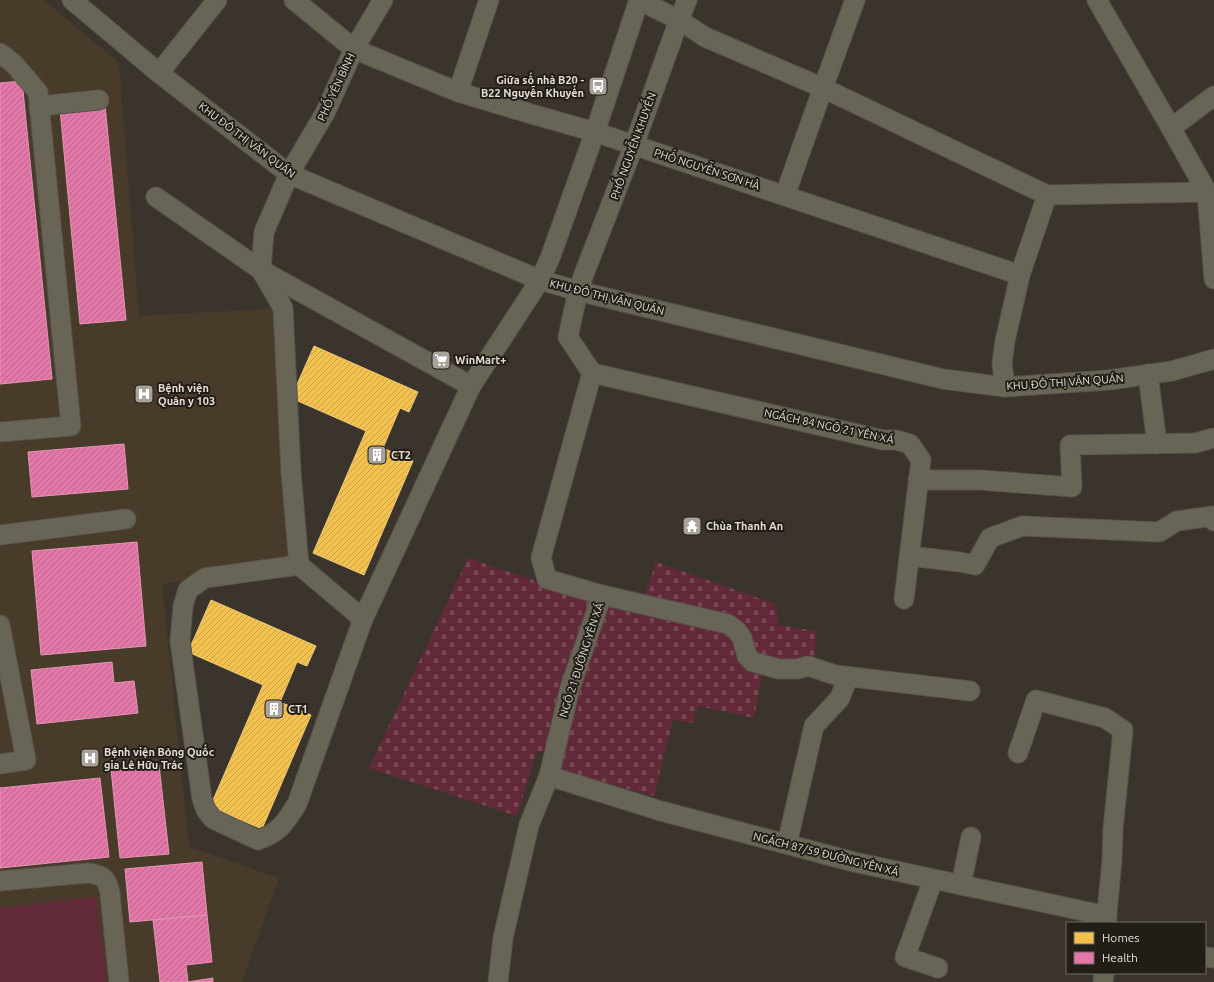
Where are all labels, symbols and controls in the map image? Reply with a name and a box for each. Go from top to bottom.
street label: PHỐ YÊN BÌNH [312,50,357,123]
place label: Giữa số nhà B20 - B22 Nguyễn Khuyến [481,72,584,99]
bus stop icon: Giữa số nhà B20 - B22 Nguyễn Khuyến [587,75,609,97]
street label: PHỐ NGUYỄN KHUYẾN [605,90,658,201]
street label: KHU ĐÔ THỊ VĂN QUÁN [196,99,298,181]
street label: PHỐ NGUYỄN SƠN HÀ [653,143,763,192]
street label: KHU ĐÔ THỊ VĂN QUÁN [548,276,666,318]
supermarket icon: WinMart+ [430,349,452,371]
place label: WinMart+ [455,354,507,366]
street label: KHU ĐÔ THỊ VĂN QUÁN [1006,371,1124,393]
place label: Bệnh viện Quân y 103 [158,382,215,407]
hospital icon: Bệnh viện Quân y 103 [133,383,155,405]
street label: NGÁCH 84 NGÕ 21 YÊN XÁ [763,405,896,446]
building icon: CT2 [366,444,388,466]
place label: CT2 [391,449,411,461]
temple icon: Chùa Thanh An [681,515,703,537]
place label: Chùa Thanh An [706,520,783,532]
street label: NGÕ 21 ĐƯỜNG YÊN XÁ [556,600,606,719]
building icon: CT1 [263,698,285,720]
place label: CT1 [288,703,308,715]
place label: Bệnh viện Bỏng Quốc gia Lê Hữu Trác [104,744,215,771]
hospital icon: Bệnh viện Bỏng Quốc gia Lê Hữu Trác [79,747,101,769]
street label: NGÁCH 87/59 ĐƯỜNG YÊN XÁ [752,829,901,878]
legend [1066,922,1206,974]
text: Homes [1102,931,1140,944]
text: Health [1102,951,1138,964]

